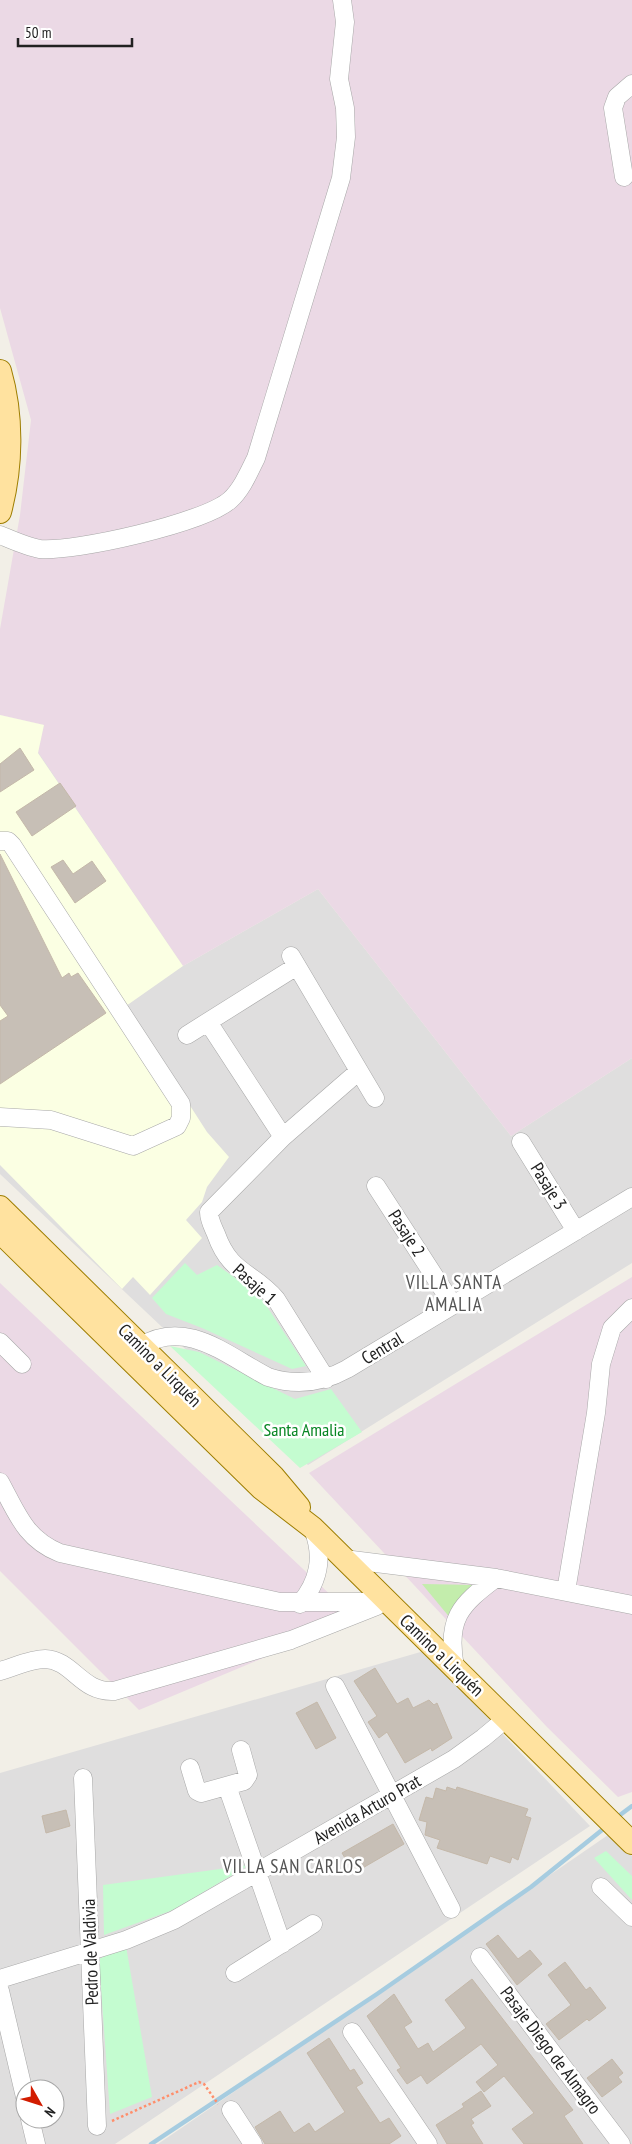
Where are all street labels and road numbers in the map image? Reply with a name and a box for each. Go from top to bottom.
street label: Pasaje 3 [526,1158,572,1214]
street label: Pasaje 2 [383,1205,431,1261]
street label: Pasaje 1 [228,1258,282,1310]
street label: Camino a Lirquén [113,1318,207,1412]
street label: Central [357,1326,408,1369]
street label: Camino a Lirquén [395,1609,489,1701]
street label: Avenida Arturo Prat [309,1769,425,1849]
street label: Pedro de Valdivia [77,1898,103,2006]
street label: Pasaje Diego de Almagro [495,1982,607,2119]

